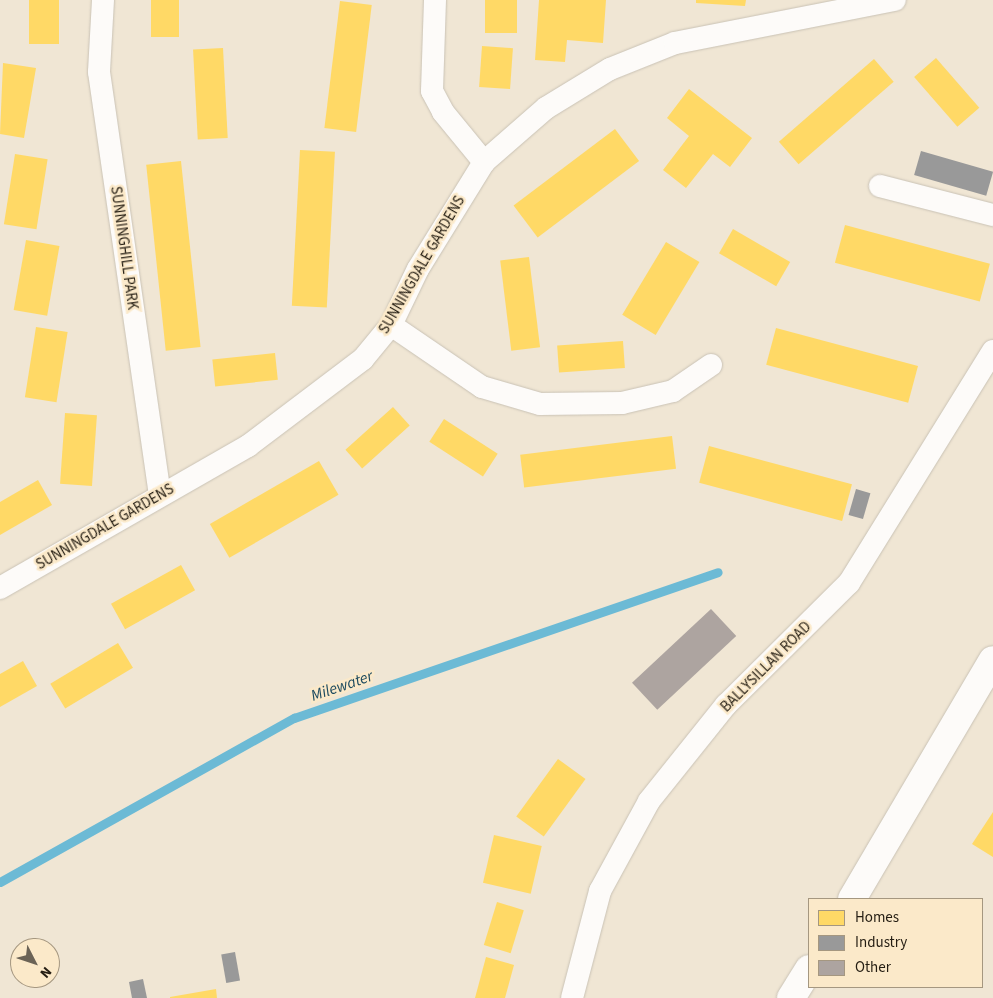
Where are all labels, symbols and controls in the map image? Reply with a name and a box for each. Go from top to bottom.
street label: SUNNINGHILL PARK [106,185,142,311]
street label: SUNNINGDALE GARDENS [375,193,469,337]
street label: SUNNINGDALE GARDENS [33,480,177,574]
street label: BALLYSILLAN ROAD [717,618,815,716]
water label: Milewater [308,666,376,706]
legend [808,898,983,988]
text: Homes [855,907,899,928]
text: Industry [855,932,907,953]
north arrow [10,938,60,988]
text: Other [855,957,891,978]
text: N [35,962,56,982]

